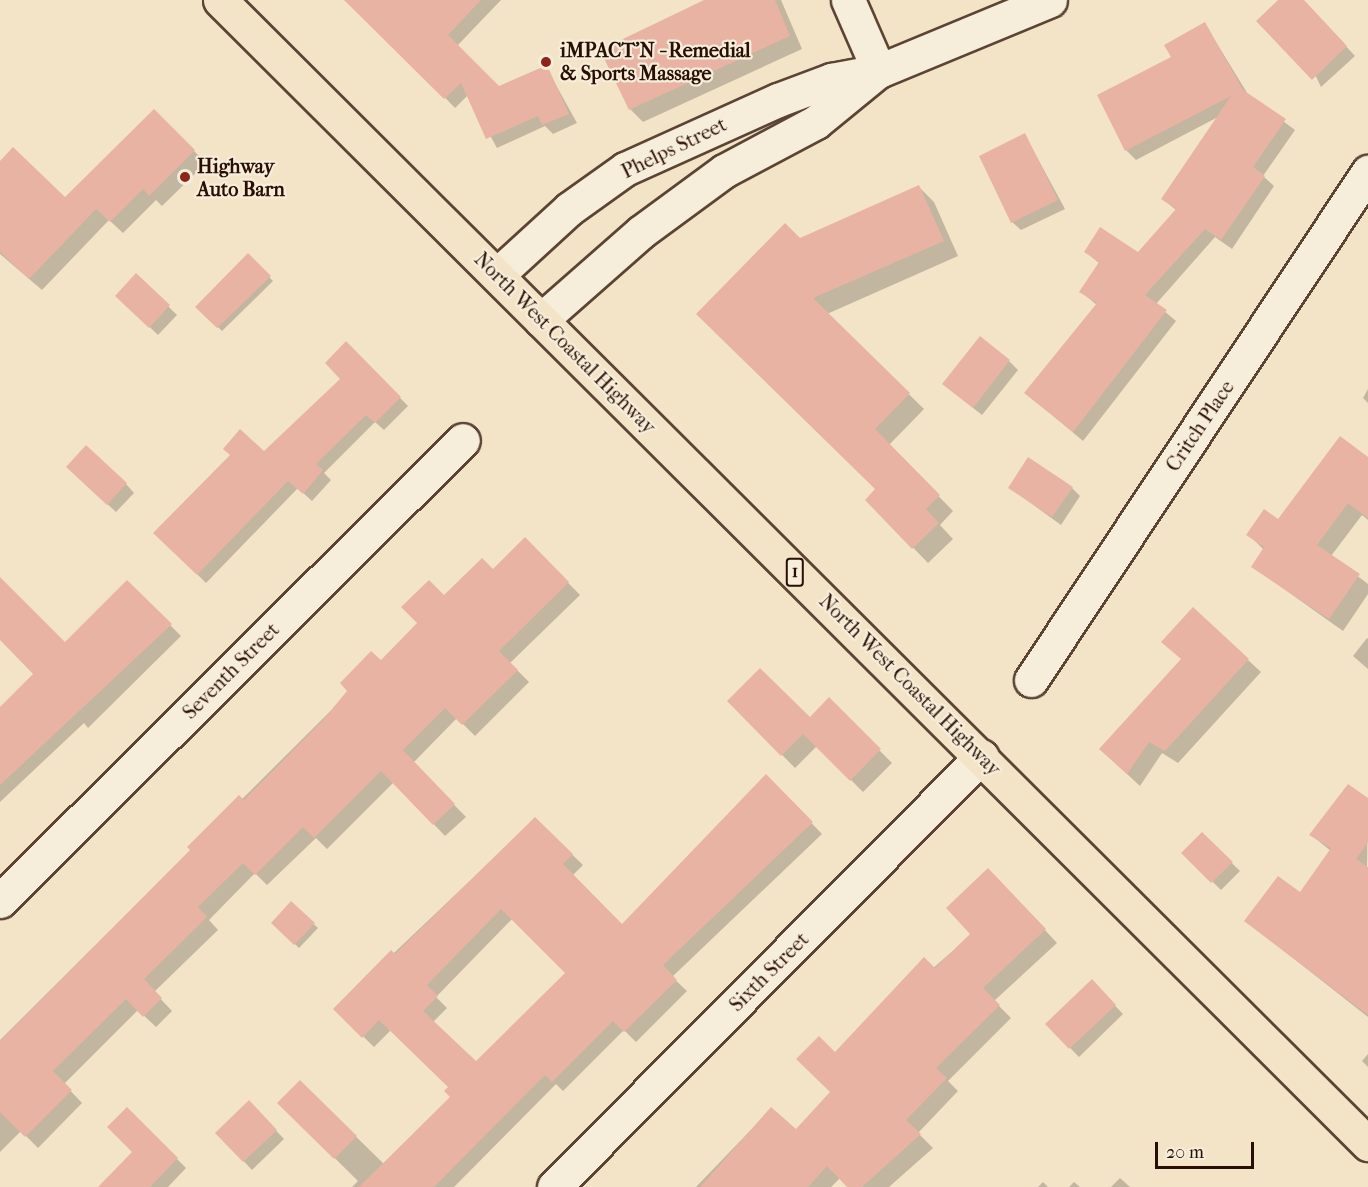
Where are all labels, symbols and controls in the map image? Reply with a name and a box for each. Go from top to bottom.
place label: iMPACT'N - Remedial & Sports Massage [560,39,751,86]
marker: iMPACT'N - Remedial & Sports Massage [537,53,555,71]
street label: Phelps Street [618,112,730,184]
place label: Highway Auto Barn [197,154,285,201]
marker: Highway Auto Barn [178,170,192,184]
street label: North West Coastal Highway [469,247,661,439]
street label: Critch Place [1161,376,1239,476]
road number: 1 [784,557,806,587]
street label: North West Coastal Highway [814,589,1006,781]
street label: Seventh Street [178,618,284,724]
street label: Sixth Street [724,927,814,1017]
scale bar [1158,1130,1257,1168]
text: 20 m [1166,1142,1204,1163]

